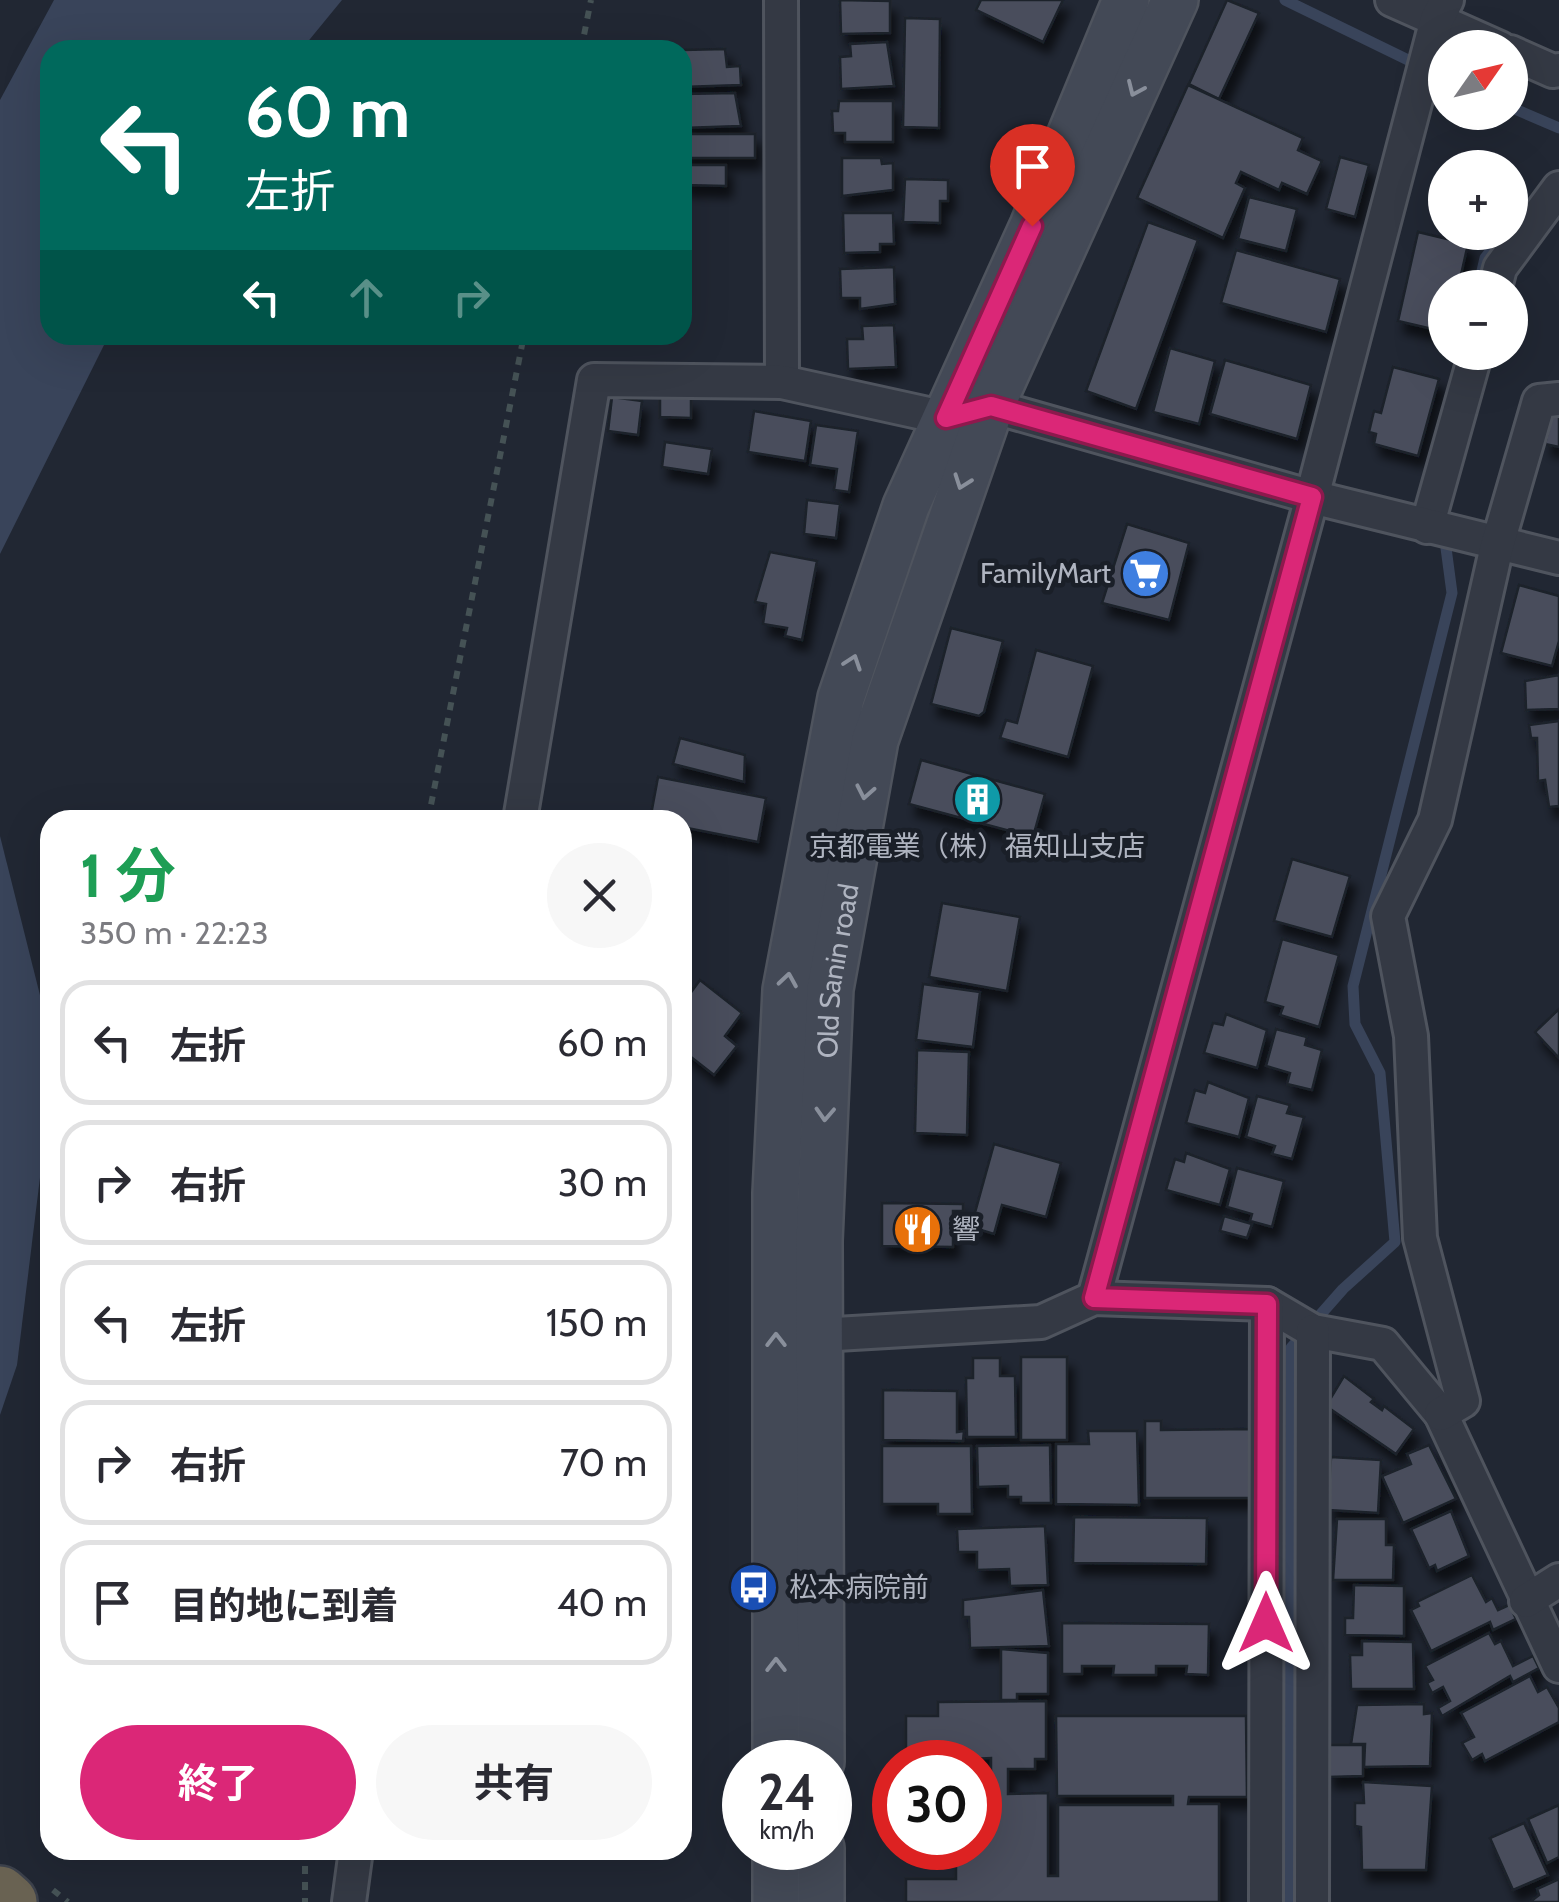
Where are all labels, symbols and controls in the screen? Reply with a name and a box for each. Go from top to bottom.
north arrow [1428,30,1528,130]
map controls [1428,30,1528,370]
text: 60 m [245,69,410,155]
one-way arrow [1127,79,1147,97]
icon: left [80,80,210,210]
pin [990,124,1075,227]
icon: arrive [1005,139,1060,194]
button: + [1428,150,1528,250]
text: 左折 [245,164,335,218]
icon: left [234,270,289,325]
icon: ahead [339,270,394,325]
icon: right [444,270,499,325]
button: − [1428,270,1528,370]
one-way arrow [954,473,974,490]
supermarket icon: FamilyMart [1120,547,1172,599]
place label: FamilyMart [980,556,1111,590]
one-way arrow [842,655,862,672]
building icon: 京都電業（株）福知山支店 [951,773,1003,825]
one-way arrow [855,784,876,800]
place label: 京都電業（株）福知山支店 [809,829,1145,863]
text: 1 分 [80,839,176,912]
button: close [547,843,652,948]
street label: Old Sanin road [810,881,866,1059]
text: 350 m · 22:23 [80,913,269,952]
one-way arrow [777,972,798,989]
icon: left [85,1015,140,1070]
text: 60 m [557,1019,647,1066]
text: 左折 [170,1022,246,1069]
one-way arrow [814,1106,835,1122]
icon: right [85,1155,140,1210]
text: 30 m [558,1159,647,1206]
text: 右折 [170,1162,246,1209]
restaurant icon: 響 [891,1203,943,1255]
place label: 響 [952,1212,980,1246]
icon: left [85,1295,140,1350]
text: 150 m [546,1299,647,1346]
text: 左折 [170,1302,246,1349]
one-way arrow [765,1332,787,1348]
icon: right [85,1435,140,1490]
text: 70 m [560,1439,647,1486]
text: 右折 [170,1442,246,1489]
bus stop icon: 松本病院前 [728,1561,780,1613]
place label: 松本病院前 [789,1570,929,1604]
position arrow [1214,1571,1318,1675]
icon: arrive [85,1575,140,1630]
text: 40 m [557,1579,647,1626]
text: 目的地に到着 [170,1582,398,1629]
one-way arrow [765,1657,787,1672]
button: 終了 [80,1725,356,1840]
button: 共有 [376,1725,652,1840]
speed limit sign: 30 [872,1740,1002,1870]
text: 24 [758,1762,816,1823]
text: km/h [760,1815,814,1845]

